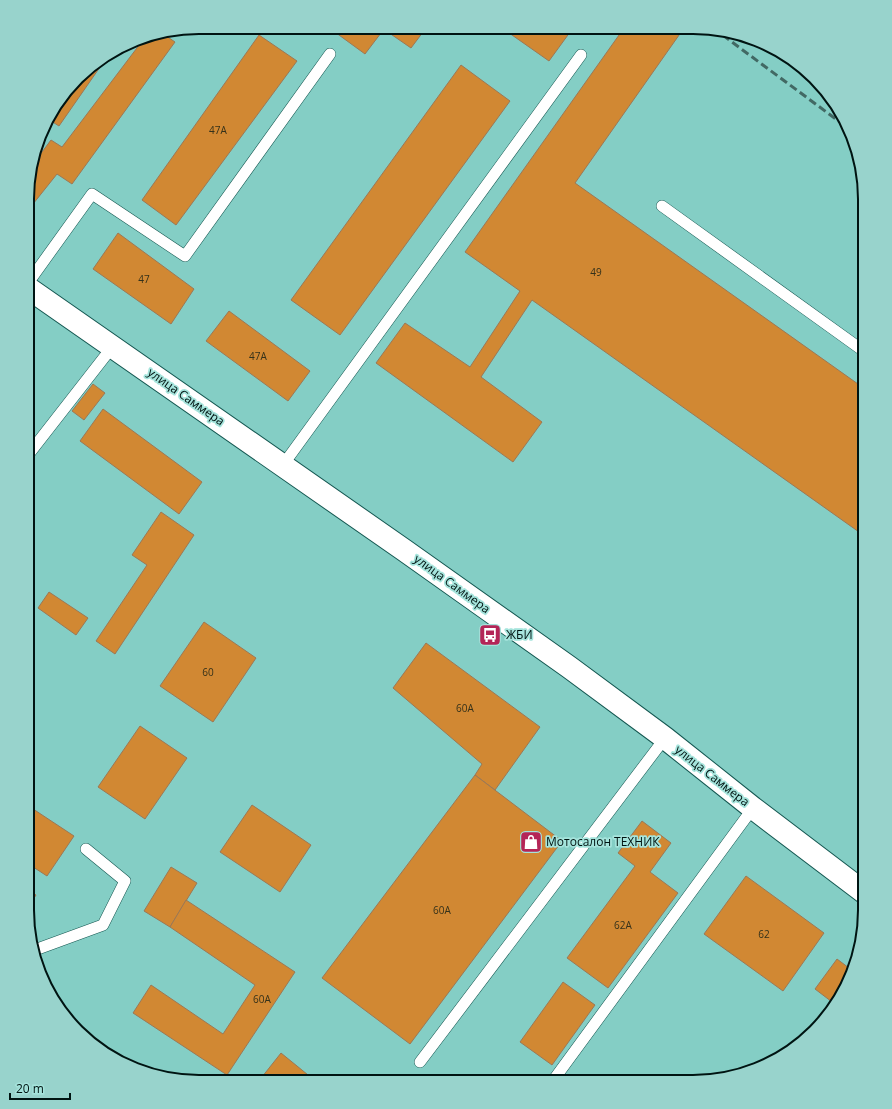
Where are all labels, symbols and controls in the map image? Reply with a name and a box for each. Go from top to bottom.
house number: 47А [209,123,228,137]
house number: 49 [590,265,602,279]
house number: 47 [138,272,150,286]
house number: 47А [249,349,268,363]
street label: улица Саммера [144,364,228,429]
street label: улица Саммера [411,550,494,617]
bus stop icon: ЖБИ [477,622,503,648]
place label: ЖБИ [506,626,533,643]
house number: 60 [202,665,214,679]
house number: 60А [456,701,475,715]
street label: улица Саммера [671,741,753,810]
shop icon: Мотосалон ТЕХНИК [518,829,544,855]
place label: Мотосалон ТЕХНИК [546,833,660,850]
house number: 60А [433,903,452,917]
house number: 62А [614,918,633,932]
house number: 62 [758,927,770,941]
house number: 60А [253,992,272,1006]
scale bar [10,1075,70,1101]
text: 20 m [16,1080,44,1097]

